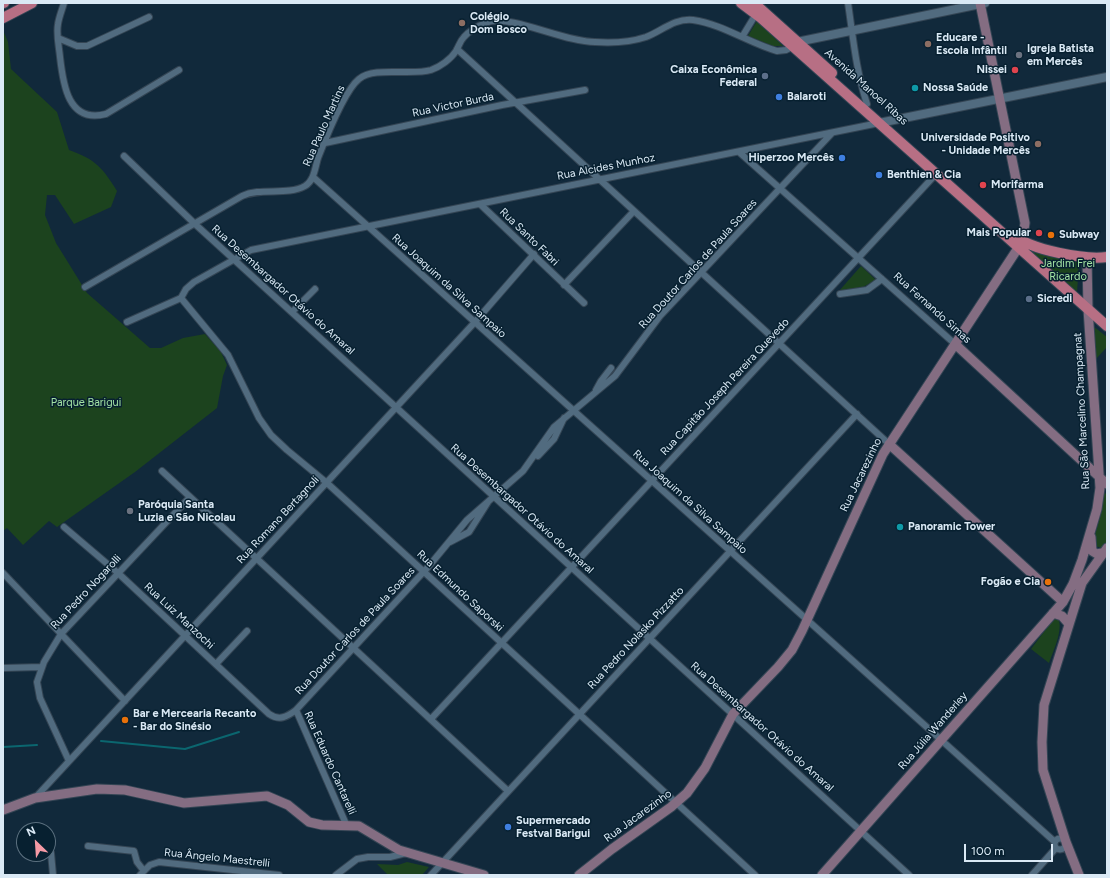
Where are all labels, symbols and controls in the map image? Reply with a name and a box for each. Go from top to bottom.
place label: Colégio Dom Bosco [470,10,527,36]
marker: Colégio Dom Bosco [457,18,467,28]
place label: Educare - Escola Infântil [936,31,1007,57]
marker: Educare - Escola Infântil [923,39,933,49]
place label: Igreja Batista em Mercês [1027,42,1094,68]
street label: Avenida Manoel Ribas [822,46,910,128]
marker: Igreja Batista em Mercês [1014,50,1024,60]
place label: Caixa Econômica Federal [670,63,757,89]
place label: Nissei [976,63,1007,77]
marker: Nissei [1010,65,1020,75]
marker: Caixa Econômica Federal [760,71,770,81]
place label: Nossa Saúde [923,81,988,95]
street label: Rua Paulo Martins [300,83,348,169]
marker: Nossa Saúde [910,83,920,93]
street label: Rua Victor Burda [411,90,495,120]
place label: Balaroti [787,90,826,104]
marker: Balaroti [774,92,784,102]
place label: Universidade Positivo - Unidade Mercês [921,131,1030,157]
marker: Universidade Positivo - Unidade Mercês [1033,139,1043,149]
street label: Rua Alcides Munhoz [556,151,656,183]
place label: Hiperzoo Mercês [748,151,834,165]
marker: Hiperzoo Mercês [837,153,847,163]
place label: Benthien & Cia [887,168,961,182]
marker: Benthien & Cia [874,170,884,180]
place label: Morifarma [991,178,1044,192]
marker: Morifarma [978,180,988,190]
street label: Rua Doutor Carlos de Paula Soares [636,196,760,332]
street label: Rua Santo Fabri [497,205,561,269]
street label: Rua Desembargador Otávio do Amaral [209,222,357,358]
place label: Mais Popular [967,226,1031,240]
marker: Mais Popular [1034,228,1044,238]
place label: Subway [1059,228,1099,242]
marker: Subway [1046,230,1056,240]
street label: Rua Joaquim da Silva Sampaio [389,231,509,341]
park label: Jardim Frei Ricardo [1041,257,1095,283]
street label: Rua Fernando Simas [890,270,974,346]
place label: Sicredi [1037,292,1072,306]
marker: Sicredi [1024,294,1034,304]
street label: Rua Capitão Joseph Pereira Quevedo [658,316,792,458]
street label: Rua São Marcelino Champagnat [1071,332,1093,490]
park label: Parque Barigui [51,396,121,410]
street label: Rua Jacarezinho [837,436,885,514]
street label: Rua Desembargador Otávio do Amaral [448,441,596,577]
street label: Rua Joaquim da Silva Sampaio [630,447,750,557]
street label: Rua Romano Bertagnoli [234,473,322,567]
place label: Paróquia Santa Luzia e São Nicolau [138,498,236,524]
marker: Paróquia Santa Luzia e São Nicolau [125,506,135,516]
place label: Panoramic Tower [908,520,995,534]
marker: Panoramic Tower [895,522,905,532]
street label: Rua Edmundo Saporski [414,547,506,635]
street label: Rua Pedro Nogarolli [48,552,124,632]
street label: Rua Doutor Carlos de Paula Soares [292,564,418,698]
place label: Fogão e Cia [981,575,1040,589]
marker: Fogão e Cia [1043,577,1053,587]
street label: Rua Luiz Manzochi [141,580,217,652]
street label: Rua Pedro Nolasko Pizzatto [585,584,687,692]
street label: Rua Desembargador Otávio do Amaral [688,659,836,795]
street label: Rua Júlia Wanderley [896,689,970,773]
place label: Bar e Mercearia Recanto - Bar do Sinésio [133,707,256,733]
street label: Rua Eduardo Cantarelli [301,709,359,817]
marker: Bar e Mercearia Recanto - Bar do Sinésio [120,715,130,725]
street label: Rua Jacarezinho [602,787,674,845]
place label: Supermercado Festval Barigui [516,814,590,840]
north arrow [16,822,56,862]
marker: Supermercado Festval Barigui [503,822,513,832]
text: N [25,824,38,839]
scale bar [966,836,1055,862]
text: 100 m [971,844,1005,858]
street label: Rua Ângelo Maestrelli [163,846,271,870]

